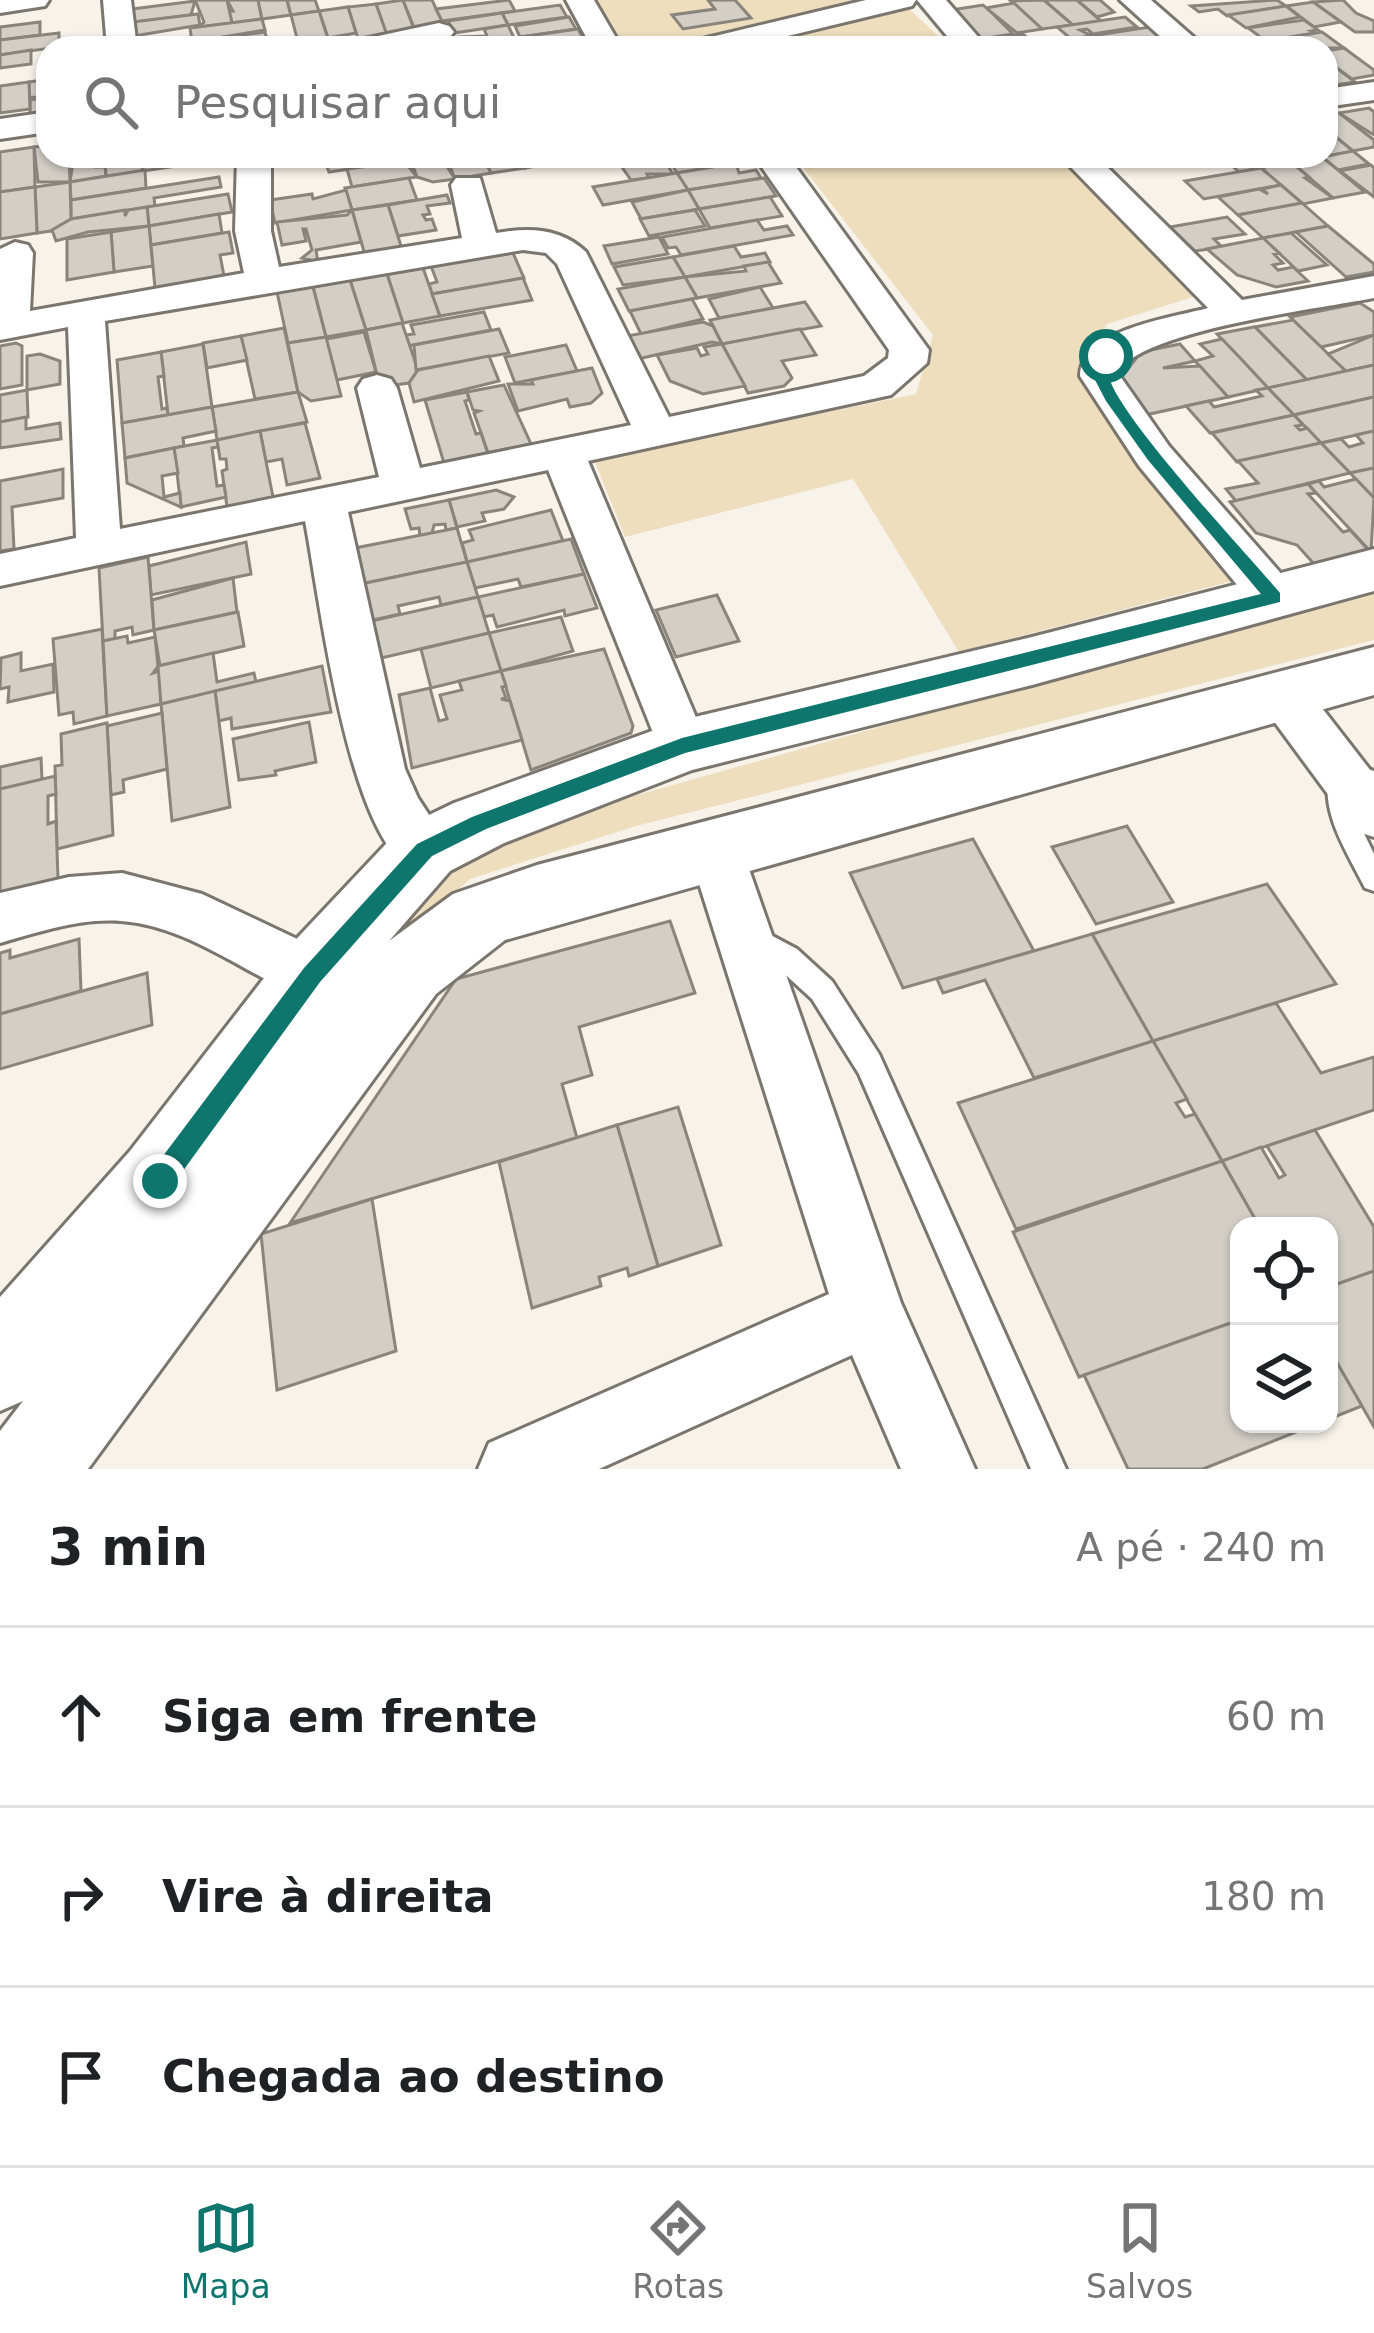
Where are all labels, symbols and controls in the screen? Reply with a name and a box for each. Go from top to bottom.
search box [36,36,1338,168]
icon: search [78,69,144,135]
text: Pesquisar aqui [174,76,501,129]
route start [1079,329,1133,383]
route end [133,1154,187,1208]
map controls [1230,1217,1338,1433]
button: locate [1230,1217,1338,1325]
button: layers [1230,1325,1338,1433]
text: 3 min [48,1518,208,1577]
text: A pé · 240 m [1076,1525,1326,1570]
icon: ahead [48,1684,114,1750]
text: Siga em frente [162,1690,538,1743]
text: 60 m [1226,1694,1326,1739]
icon: right [48,1864,114,1930]
text: Vire à direita [162,1870,494,1923]
text: 180 m [1201,1874,1326,1919]
icon: arrive [48,2044,114,2110]
text: Chegada ao destino [162,2050,665,2103]
tab: Mapa [181,2195,271,2306]
tab: Rotas [632,2195,724,2306]
tab: Salvos [1086,2195,1193,2306]

